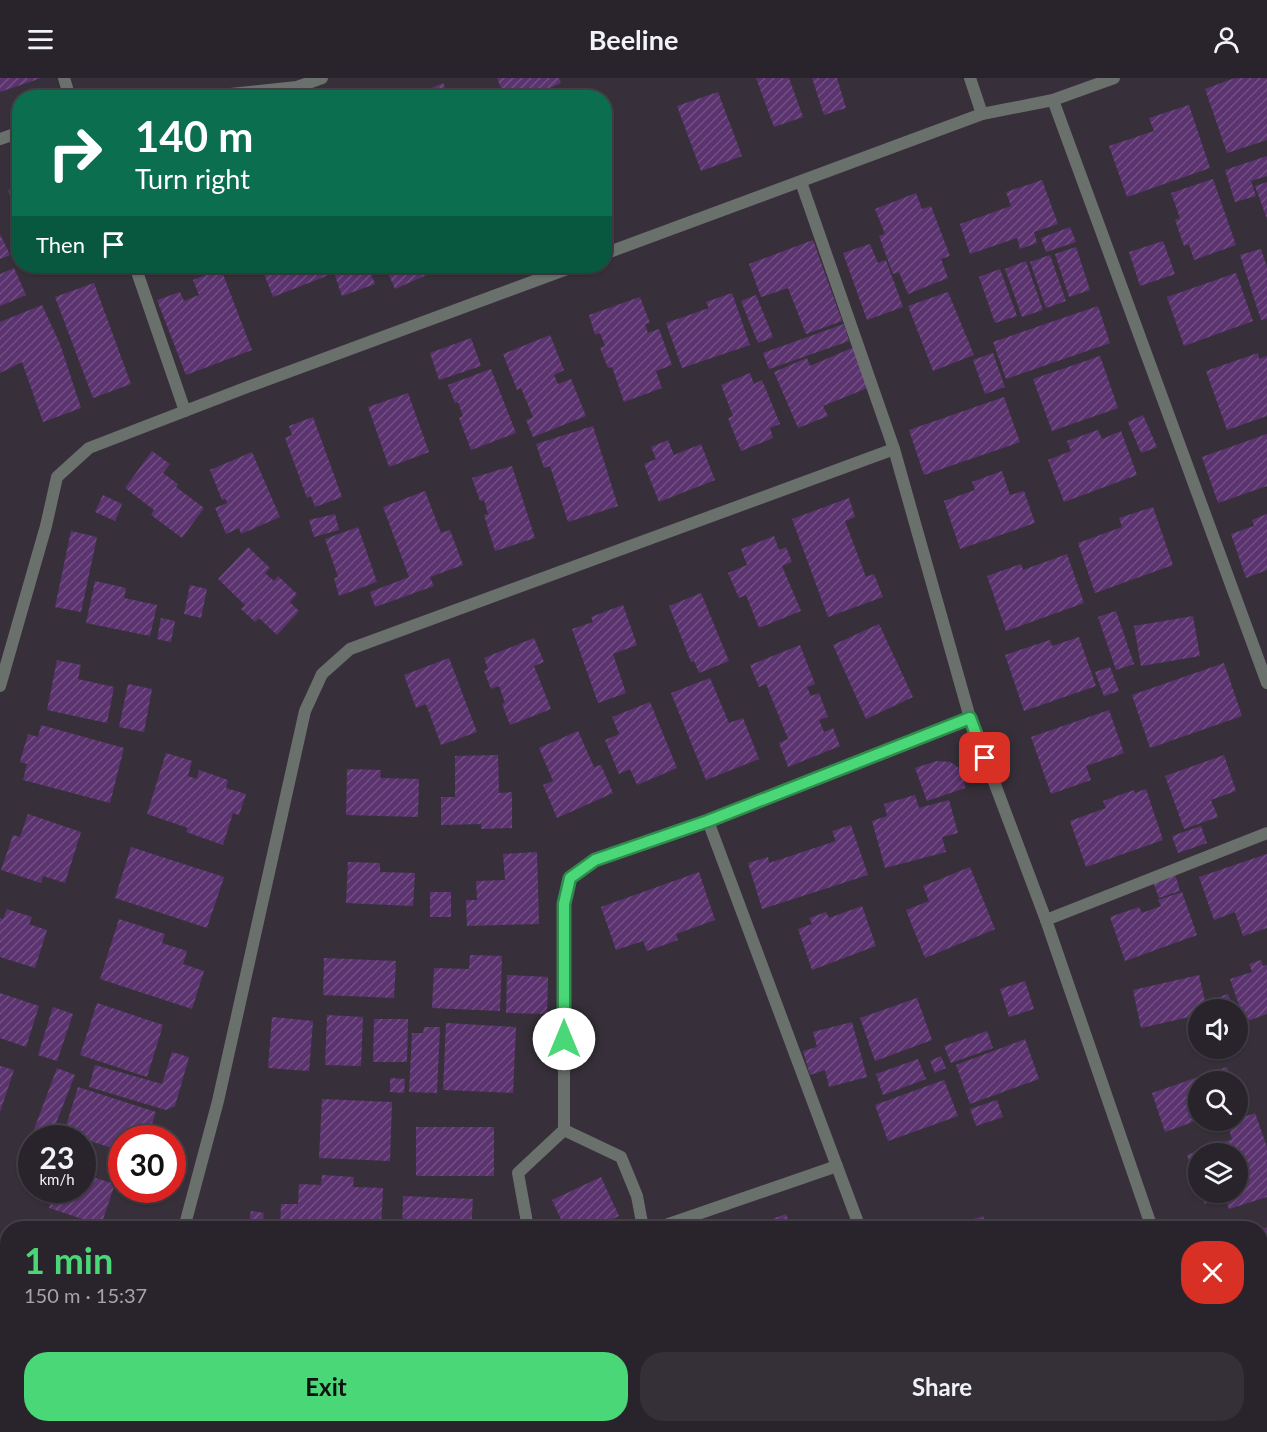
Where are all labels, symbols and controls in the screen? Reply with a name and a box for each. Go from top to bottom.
icon: menu [24,23,57,56]
text: Beeline [589,23,678,56]
icon: person [1210,23,1243,56]
text: 140 m [135,111,253,161]
icon: right [36,114,114,192]
text: Turn right [135,162,250,195]
icon: arrive [97,228,130,261]
text: Then [36,231,85,258]
pin [959,732,1010,783]
icon: arrive [968,741,1001,774]
map controls [1188,999,1248,1203]
button: sound [1188,999,1248,1059]
position arrow [532,1007,596,1071]
button: search [1188,1071,1248,1131]
speed limit sign: 30 [108,1125,186,1203]
text: 23 [40,1139,74,1175]
button: layers [1188,1143,1248,1203]
text: km/h [39,1170,75,1188]
text: 1 min [24,1238,113,1282]
button: close [1181,1241,1244,1304]
text: 150 m · 15:37 [24,1283,147,1307]
button: Exit [24,1352,628,1421]
button: Share [640,1352,1244,1421]

